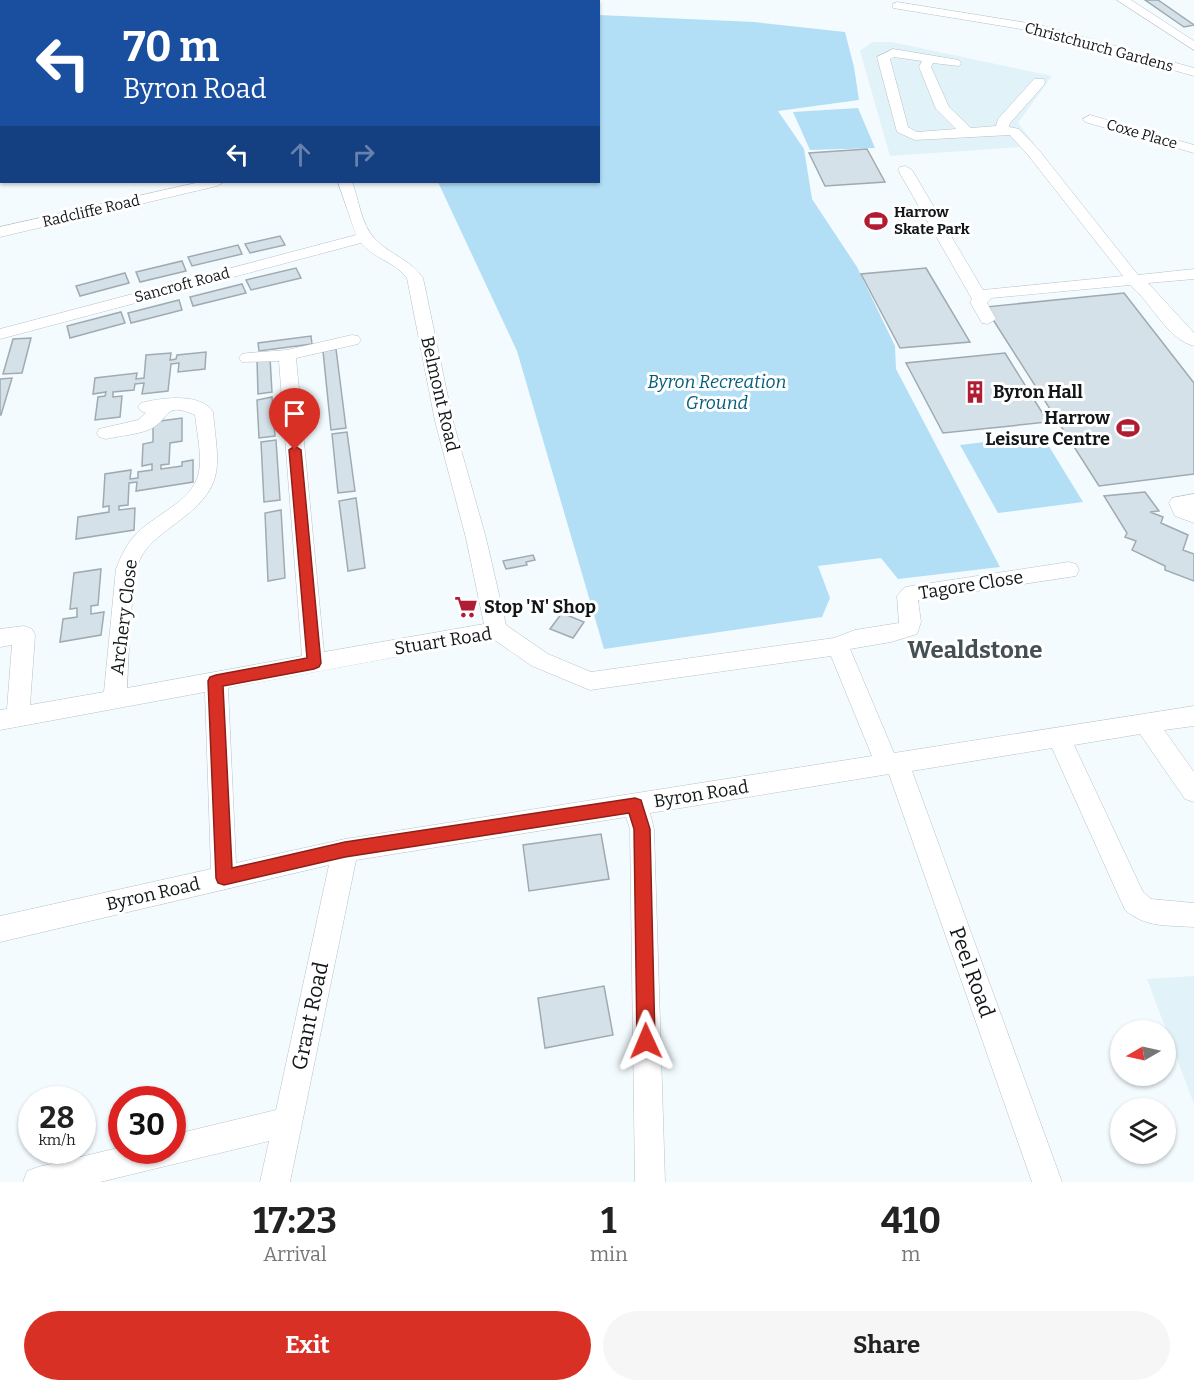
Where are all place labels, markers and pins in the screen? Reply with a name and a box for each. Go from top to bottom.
place label: Harrow Skate Park [894,203,970,238]
sports icon: Harrow Skate Park [863,208,889,234]
building icon: Byron Hall [962,379,988,405]
place label: Byron Hall [993,381,1083,403]
pin [269,388,320,450]
place label: Harrow Leisure Centre [985,407,1111,450]
sports icon: Harrow Leisure Centre [1115,415,1141,441]
supermarket icon: Stop 'N' Shop [453,594,479,620]
place label: Stop 'N' Shop [484,596,596,618]

